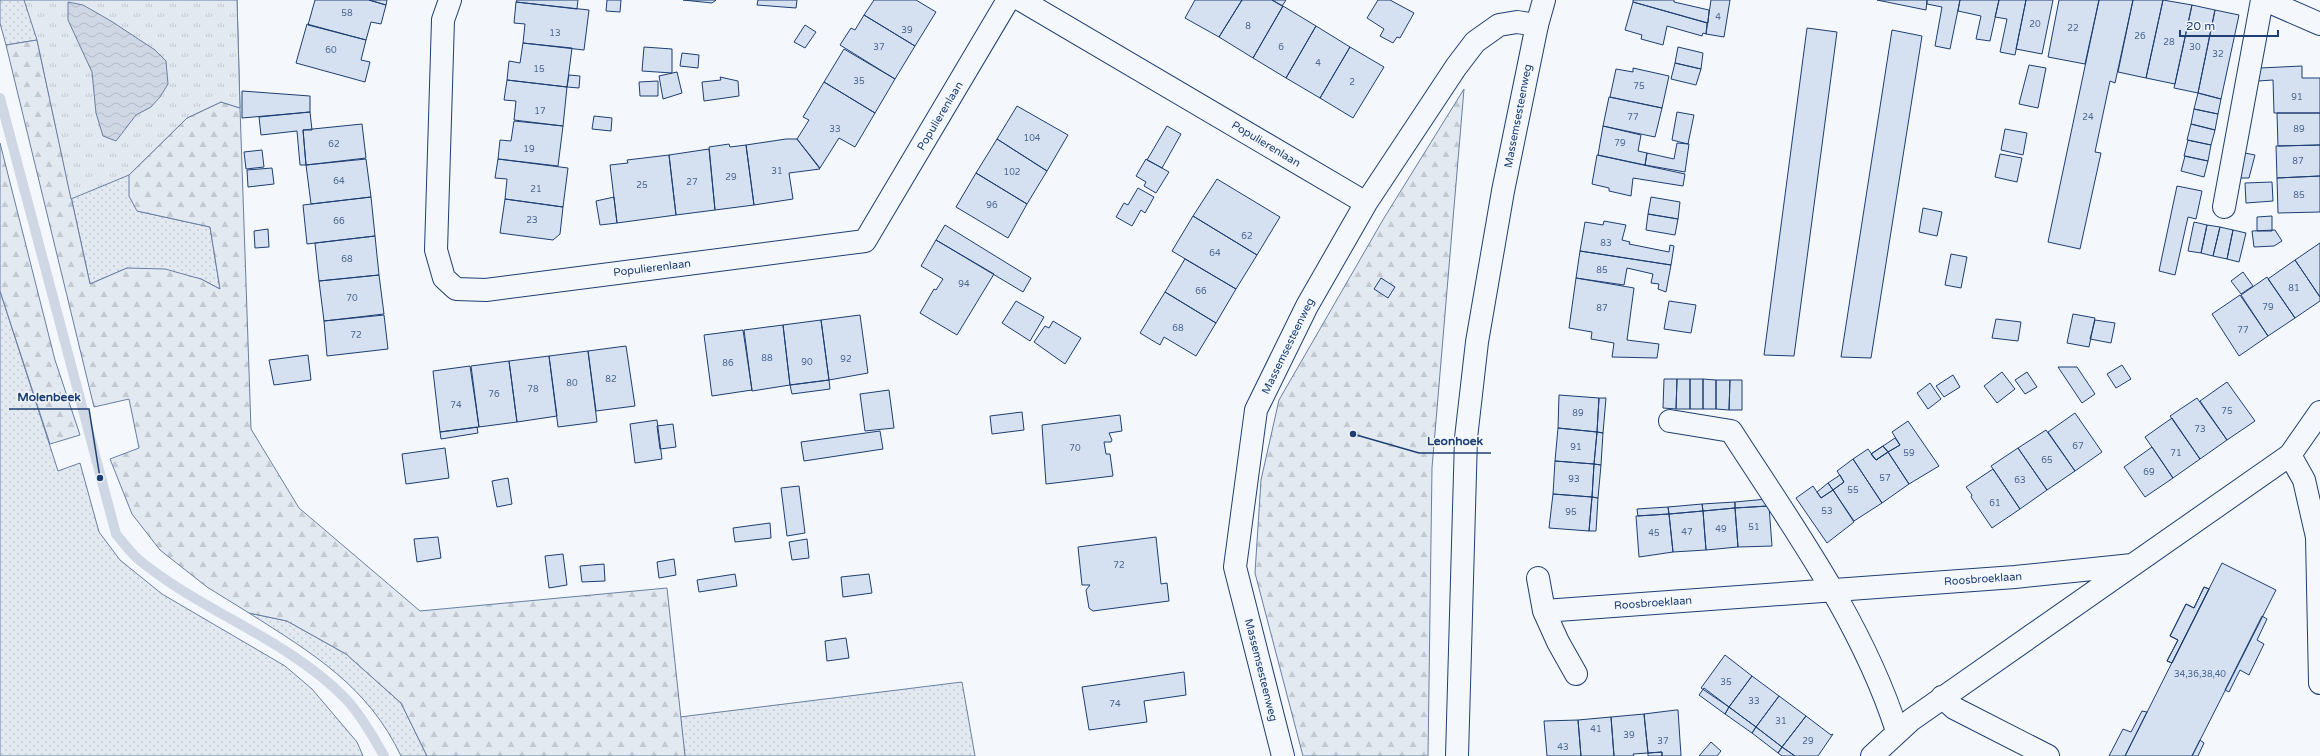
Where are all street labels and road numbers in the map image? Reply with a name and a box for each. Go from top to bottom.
street label: Massemsesteenweg [1502,63,1534,169]
street label: Populierenlaan [914,79,966,153]
street label: Populierenlaan [1229,118,1303,170]
street label: Populierenlaan [612,257,692,279]
street label: Massemsesteenweg [1259,296,1317,396]
street label: Roosbroeklaan [1944,570,2022,588]
street label: Roosbroeklaan [1614,594,1692,612]
street label: Massemsesteenweg [1242,617,1280,723]

